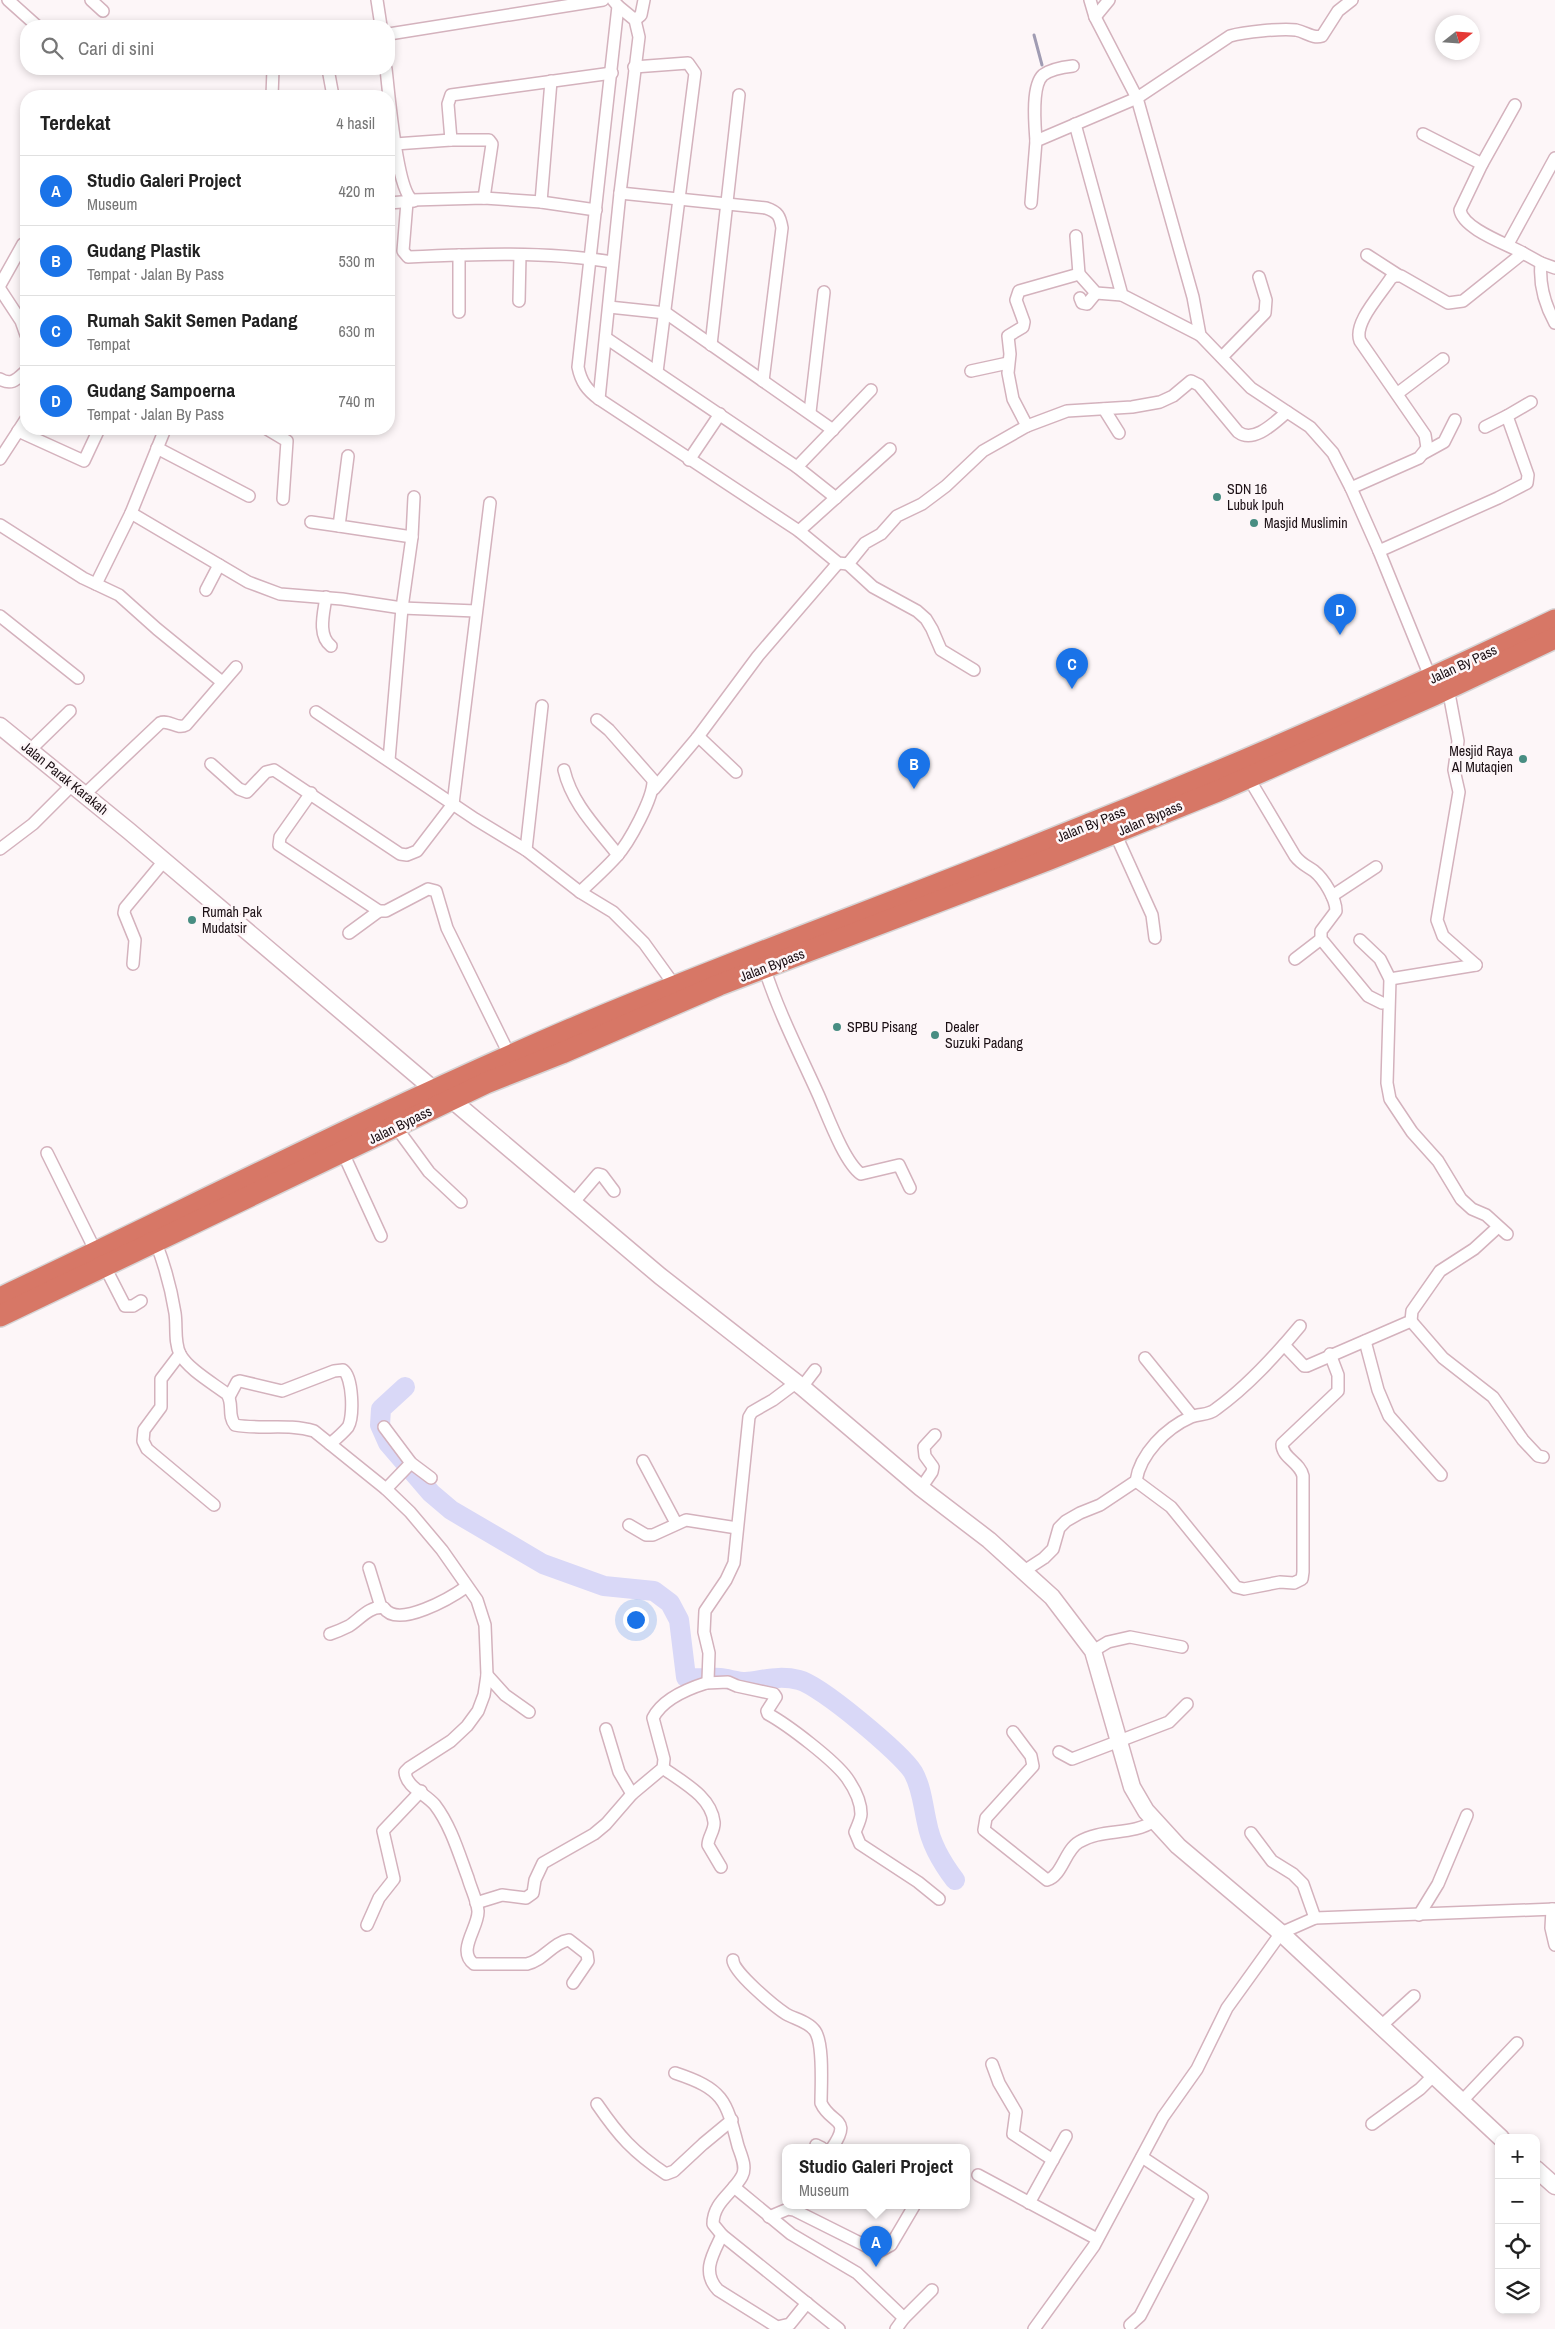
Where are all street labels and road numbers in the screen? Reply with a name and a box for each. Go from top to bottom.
street label: Jalan By Pass [1426,640,1500,688]
street label: Jalan Parak Karakah [18,737,112,819]
street label: Jalan Bypass [1115,796,1185,840]
street label: Jalan By Pass [1054,802,1128,846]
street label: Jalan Bypass [737,944,807,986]
street label: Jalan Bypass [365,1102,435,1148]

